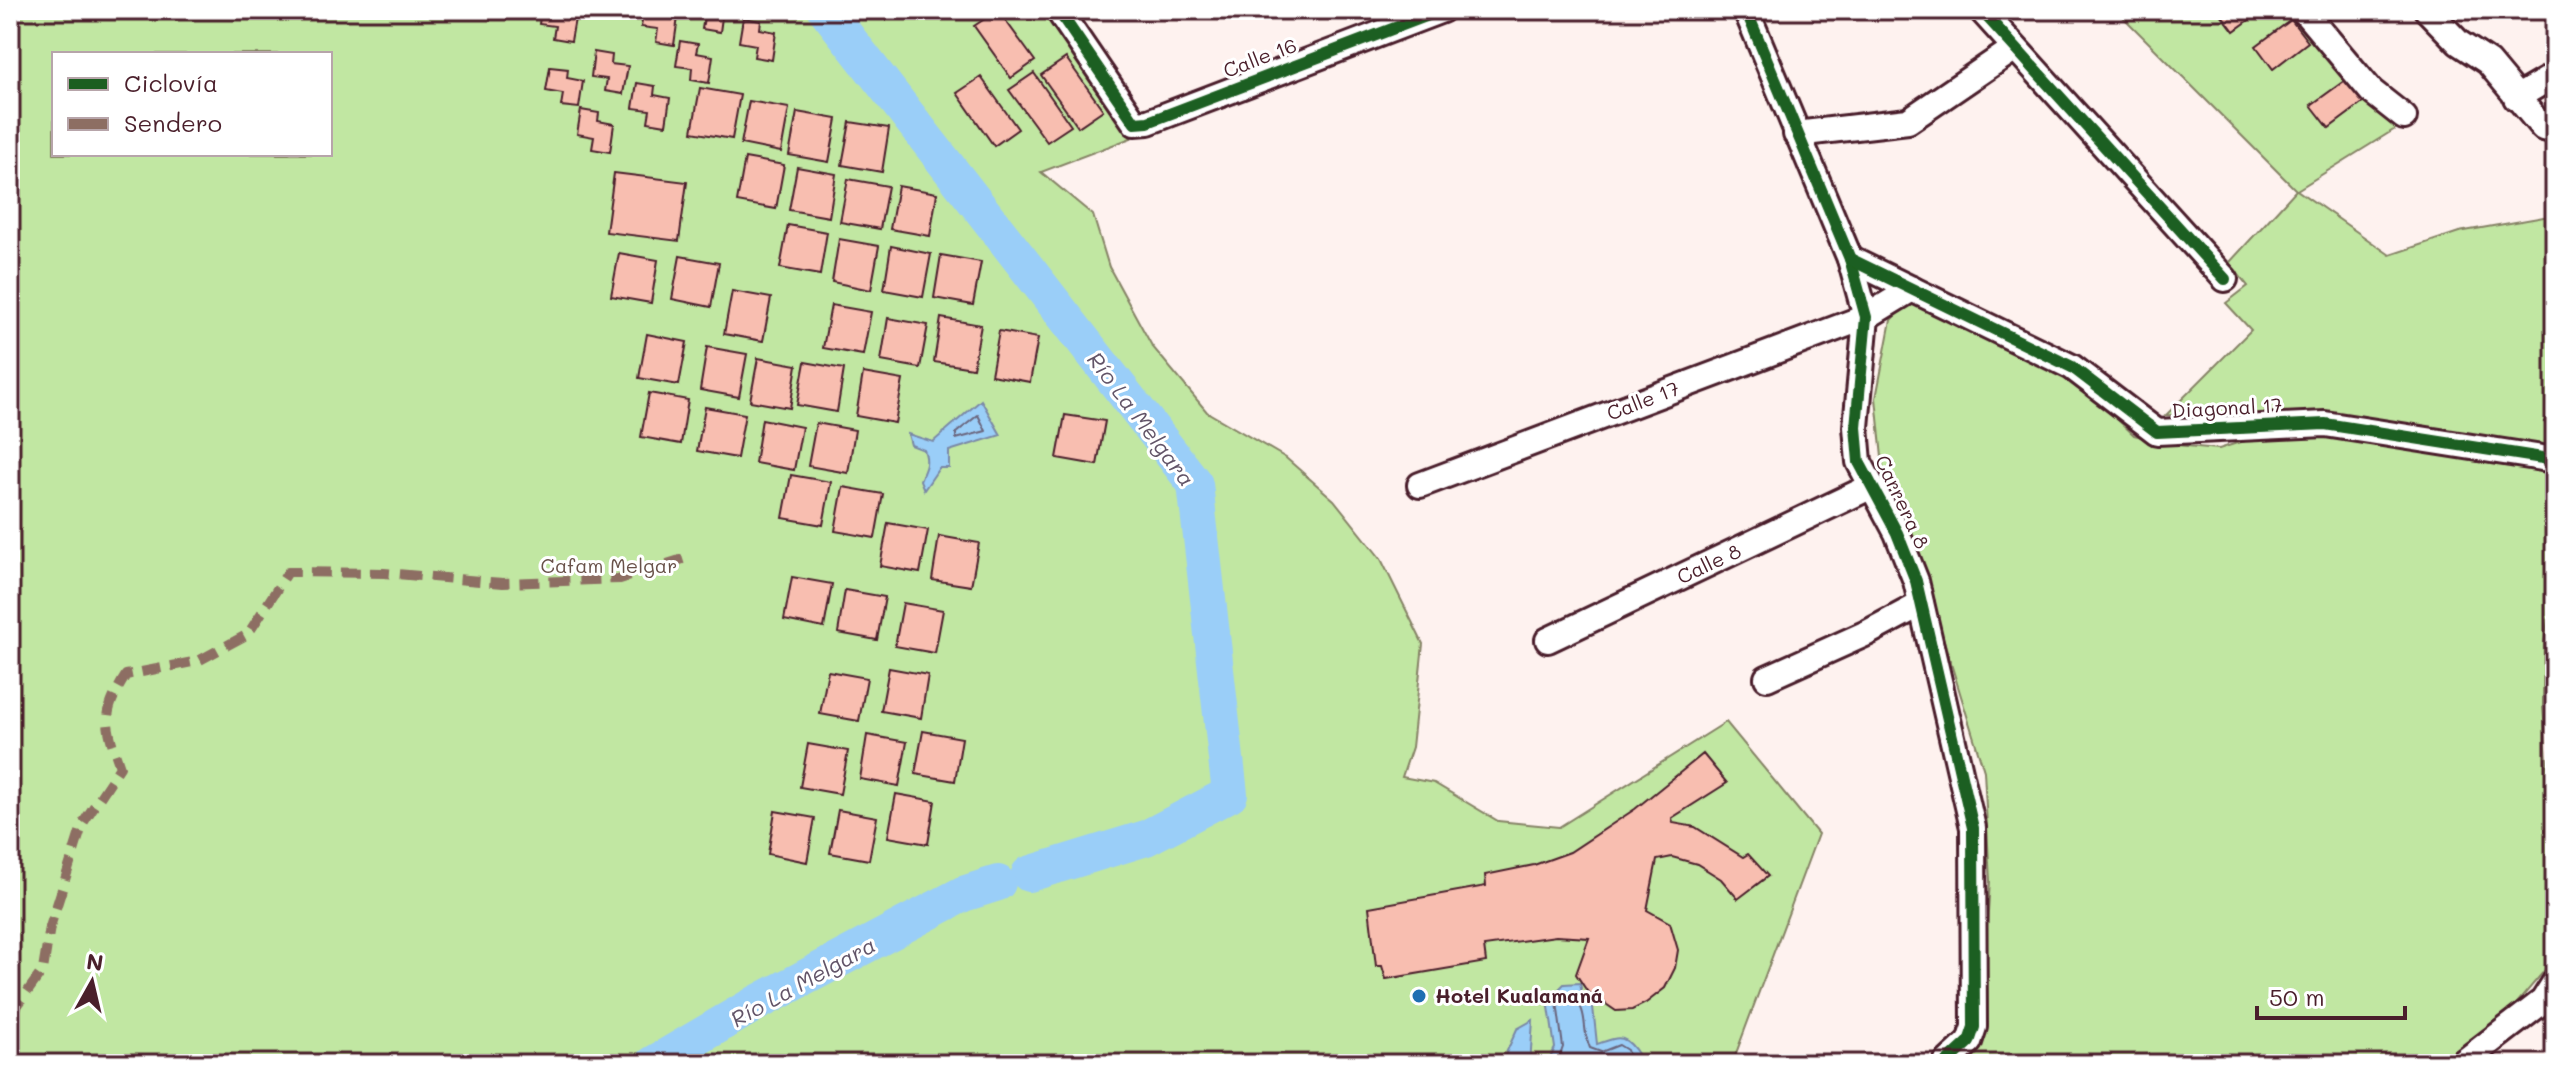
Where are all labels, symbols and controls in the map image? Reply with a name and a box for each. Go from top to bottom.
street label: Calle 16 [1219,31,1300,83]
legend [52,52,332,156]
text: Ciclovía [124,67,218,98]
text: Sendero [124,107,222,138]
water label: Río La Melgara [1081,346,1202,492]
street label: Calle 17 [1603,374,1683,426]
street label: Diagonal 17 [2171,391,2283,423]
street label: Carrera 8 [1870,451,1936,552]
street label: Calle 8 [1672,537,1745,589]
park label: Cafam Melgar [541,552,677,578]
water label: Río La Melgara [725,930,880,1033]
north arrow [52,942,132,1022]
text: N [85,946,105,977]
scale bar [2257,970,2405,1020]
text: 50 m [2269,981,2325,1012]
place label: Hotel Kualamaná [1435,982,1603,1008]
marker: Hotel Kualamaná [1410,987,1428,1005]

